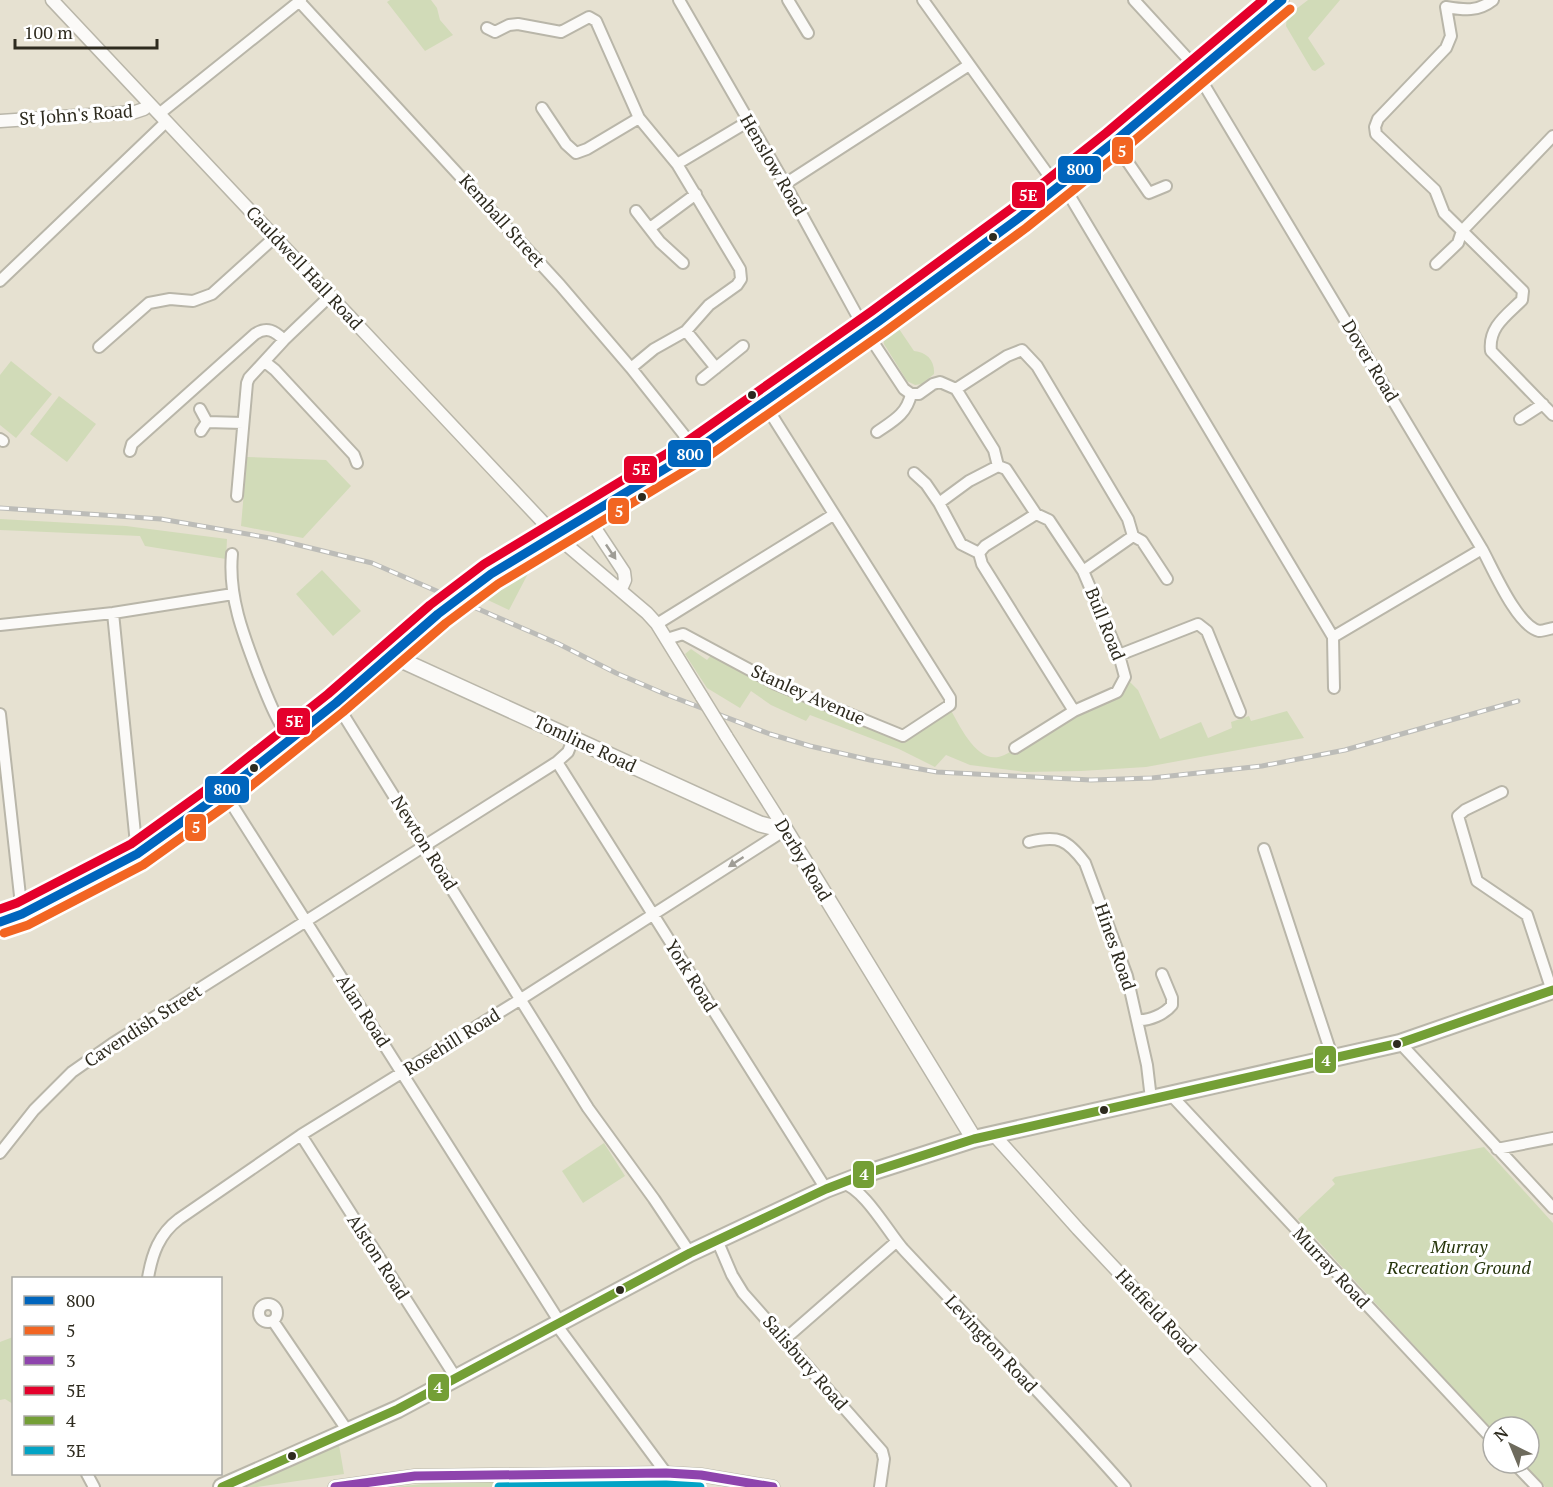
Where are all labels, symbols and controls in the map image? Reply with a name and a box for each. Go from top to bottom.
scale bar [15,12,158,50]
text: 100 m [24,20,73,44]
street label: St John's Road [18,98,134,130]
street label: Henslow Road [735,109,813,220]
line badge: 5 [1111,136,1134,165]
text: 5 [1117,140,1127,162]
line badge: 800 [1057,155,1102,184]
text: 800 [1066,158,1094,180]
street label: Kemball Street [455,169,551,272]
line badge: 5E [1011,181,1046,209]
text: 5E [1019,184,1037,206]
street label: Cauldwell Hall Road [241,200,368,334]
unlabelled marker [987,231,999,243]
street label: Dover Road [1337,315,1405,406]
unlabelled marker [746,389,758,401]
line badge: 800 [667,439,712,468]
text: 800 [676,443,704,465]
line badge: 5E [623,455,658,484]
text: 5E [632,458,650,480]
unlabelled marker [636,491,648,503]
line badge: 5 [607,497,630,525]
text: 5 [614,500,624,522]
one-way arrow [605,544,616,560]
street label: Bull Road [1080,584,1131,664]
street label: Stanley Avenue [748,658,869,730]
line badge: 5E [276,707,311,736]
street label: Tomline Road [530,709,641,777]
text: 5E [285,710,303,732]
unlabelled marker [248,762,260,774]
line badge: 800 [204,775,250,804]
text: 800 [213,778,241,800]
street label: Newton Road [386,791,463,894]
line badge: 5 [184,813,207,842]
street label: Derby Road [770,814,838,905]
text: 5 [191,816,201,838]
one-way arrow [728,856,744,868]
street label: Hines Road [1090,900,1142,993]
street label: York Road [660,935,723,1016]
street label: Alan Road [331,970,396,1051]
street label: Cavendish Street [79,978,206,1072]
street label: Rosehill Road [399,1002,504,1080]
unlabelled marker [1391,1038,1403,1050]
line badge: 4 [1314,1045,1337,1074]
text: 4 [1321,1049,1331,1071]
unlabelled marker [1098,1104,1110,1116]
line badge: 4 [852,1160,875,1189]
text: 4 [859,1163,869,1185]
street label: Alston Road [342,1209,415,1304]
street label: Murray Road [1288,1222,1375,1313]
park label: Murray Recreation Ground [1386,1234,1531,1279]
street label: Hatfield Road [1111,1263,1203,1359]
legend [12,1277,222,1475]
unlabelled marker [614,1284,626,1296]
text: 800 [66,1288,95,1312]
street label: Levington Road [940,1289,1043,1397]
street label: Salisbury Road [758,1310,854,1415]
text: 5 [66,1318,76,1342]
text: 3 [66,1348,76,1372]
line badge: 4 [427,1373,450,1402]
text: 4 [433,1376,443,1398]
text: 5E [66,1378,86,1402]
text: 4 [66,1408,76,1432]
north arrow [1481,1415,1541,1475]
text: N [1489,1422,1513,1446]
text: 3E [66,1438,86,1462]
unlabelled marker [286,1450,298,1462]

